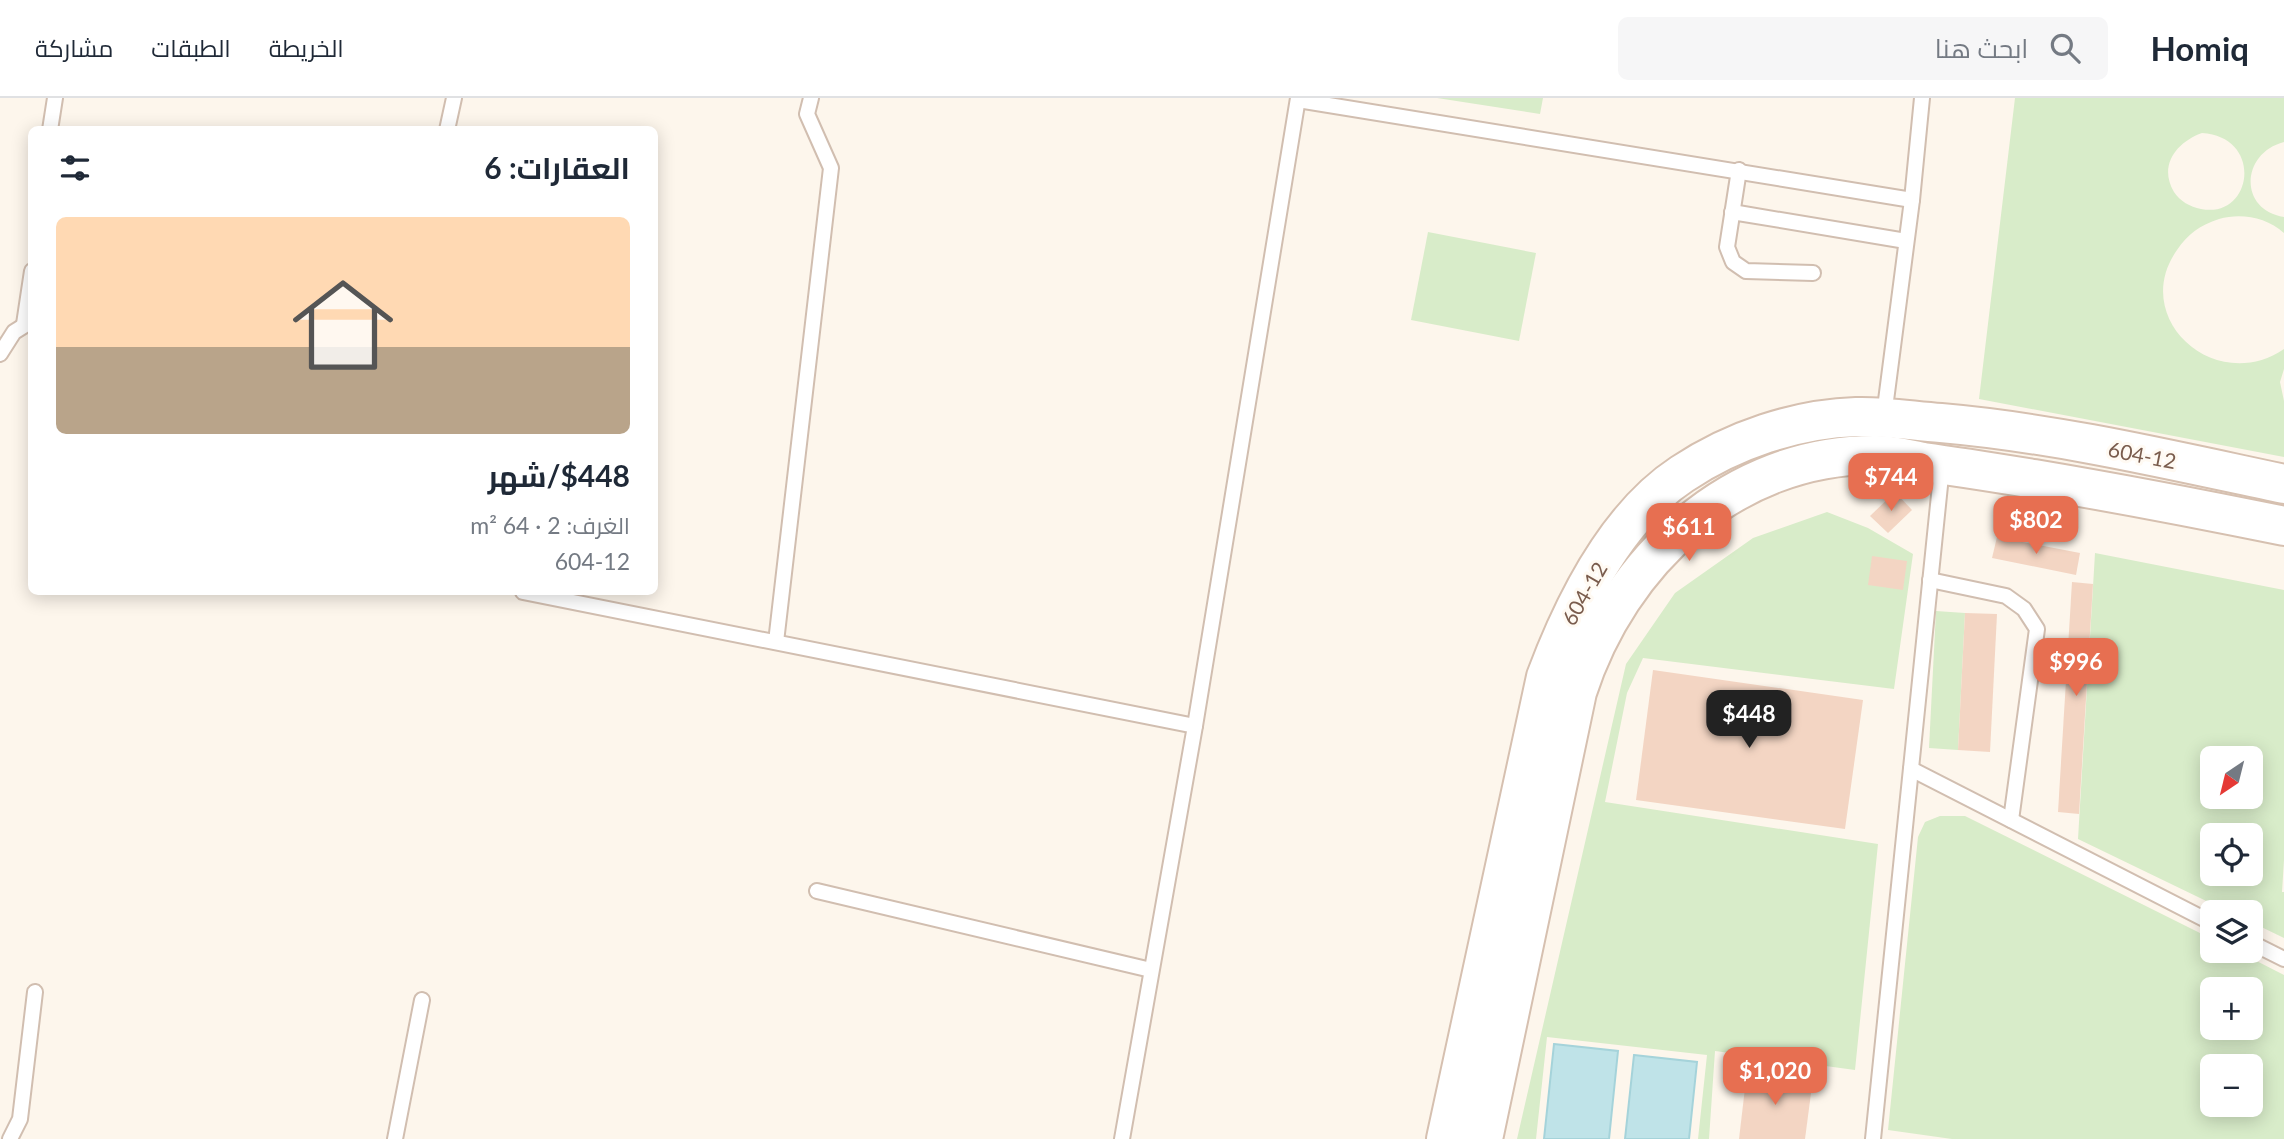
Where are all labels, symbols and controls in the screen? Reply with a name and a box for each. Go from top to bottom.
search box [1618,17,2108,80]
text: Homiq [2150,28,2249,68]
icon: search [2046,29,2084,67]
text: ابحث هنا [1935,32,2028,64]
text: مشاركة [35,33,113,62]
text: الطبقات [151,33,231,62]
text: الخريطة [269,33,344,62]
icon: filters [56,149,94,187]
text: العقارات: 6 [484,149,630,185]
icon: home [280,262,406,388]
street label: 604-12 [2106,436,2178,473]
pin: $744 [1850,454,1932,513]
text: $448/شهر [488,457,630,493]
text: $744 [1864,462,1918,490]
pin: $802 [1995,496,2077,556]
pin: $611 [1648,504,1730,563]
text: $802 [2009,505,2063,533]
text: الغرف: 2 · 64 m² [470,511,630,539]
text: $611 [1662,512,1716,540]
text: 604-12 [555,547,630,575]
street label: 604-12 [1556,557,1612,629]
pin: $996 [2035,638,2117,698]
text: $996 [2049,647,2103,675]
pin: $448 [1708,690,1790,750]
text: $448 [1722,699,1776,727]
north arrow [2200,746,2263,808]
map controls [2200,746,2263,1117]
button: locate [2200,823,2263,886]
button: layers [2200,900,2263,963]
button: + [2200,977,2263,1040]
pin: $1,020 [1718,1048,1832,1107]
button: − [2200,1054,2263,1117]
text: $1,020 [1739,1056,1811,1084]

